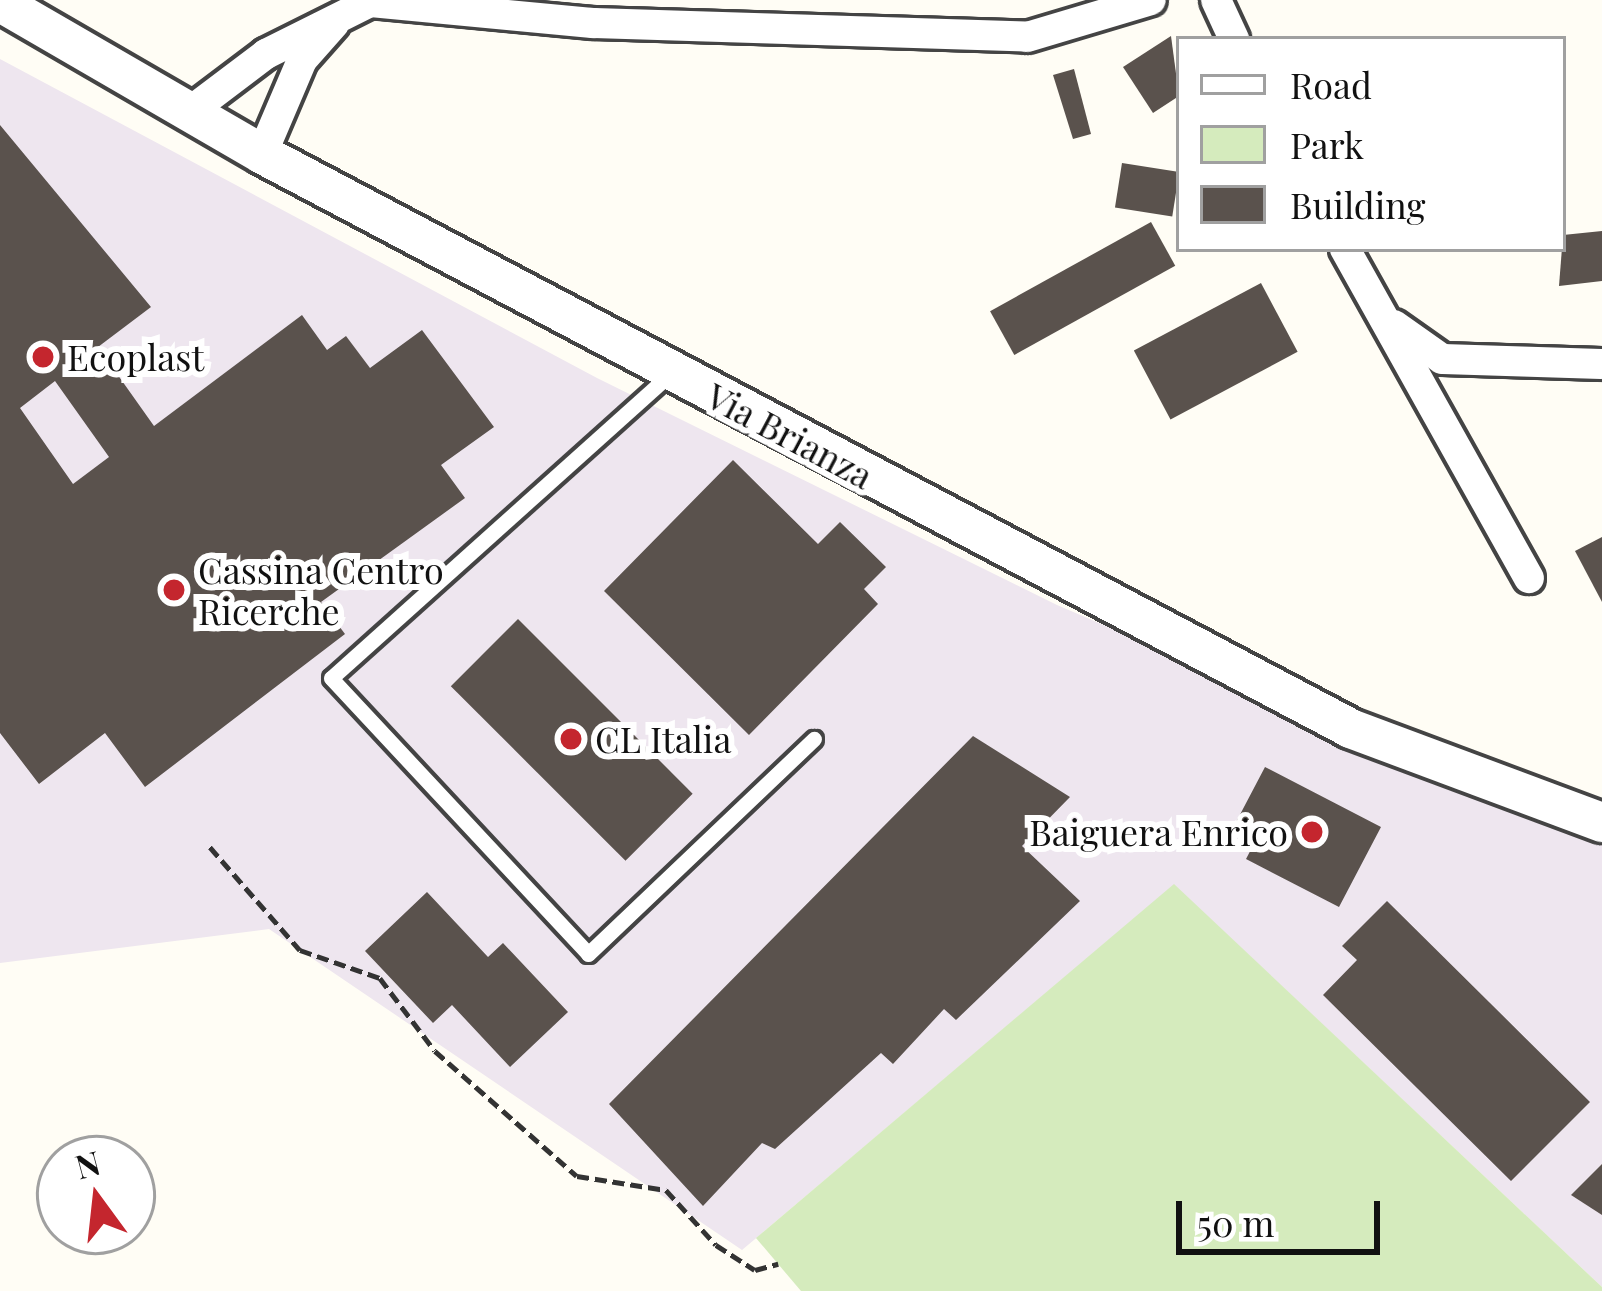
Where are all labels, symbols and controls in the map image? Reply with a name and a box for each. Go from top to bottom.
legend [1176,36,1566,252]
text: Road [1290,60,1372,108]
text: Park [1290,120,1364,168]
text: Building [1290,180,1425,228]
place label: Ecoplast [67,335,204,379]
marker: Ecoplast [30,344,56,370]
street label: Via Brianza [699,373,881,497]
place label: Cassina Centro Ricerche [198,547,444,632]
marker: Cassina Centro Ricerche [161,577,187,603]
place label: CL Italia [595,717,731,761]
marker: CL Italia [558,726,584,752]
place label: Baiguera Enrico [1029,810,1288,854]
marker: Baiguera Enrico [1299,819,1325,845]
north arrow [36,1135,156,1255]
text: N [70,1139,105,1187]
scale bar [1182,1177,1386,1251]
text: 50 m [1197,1198,1274,1246]

